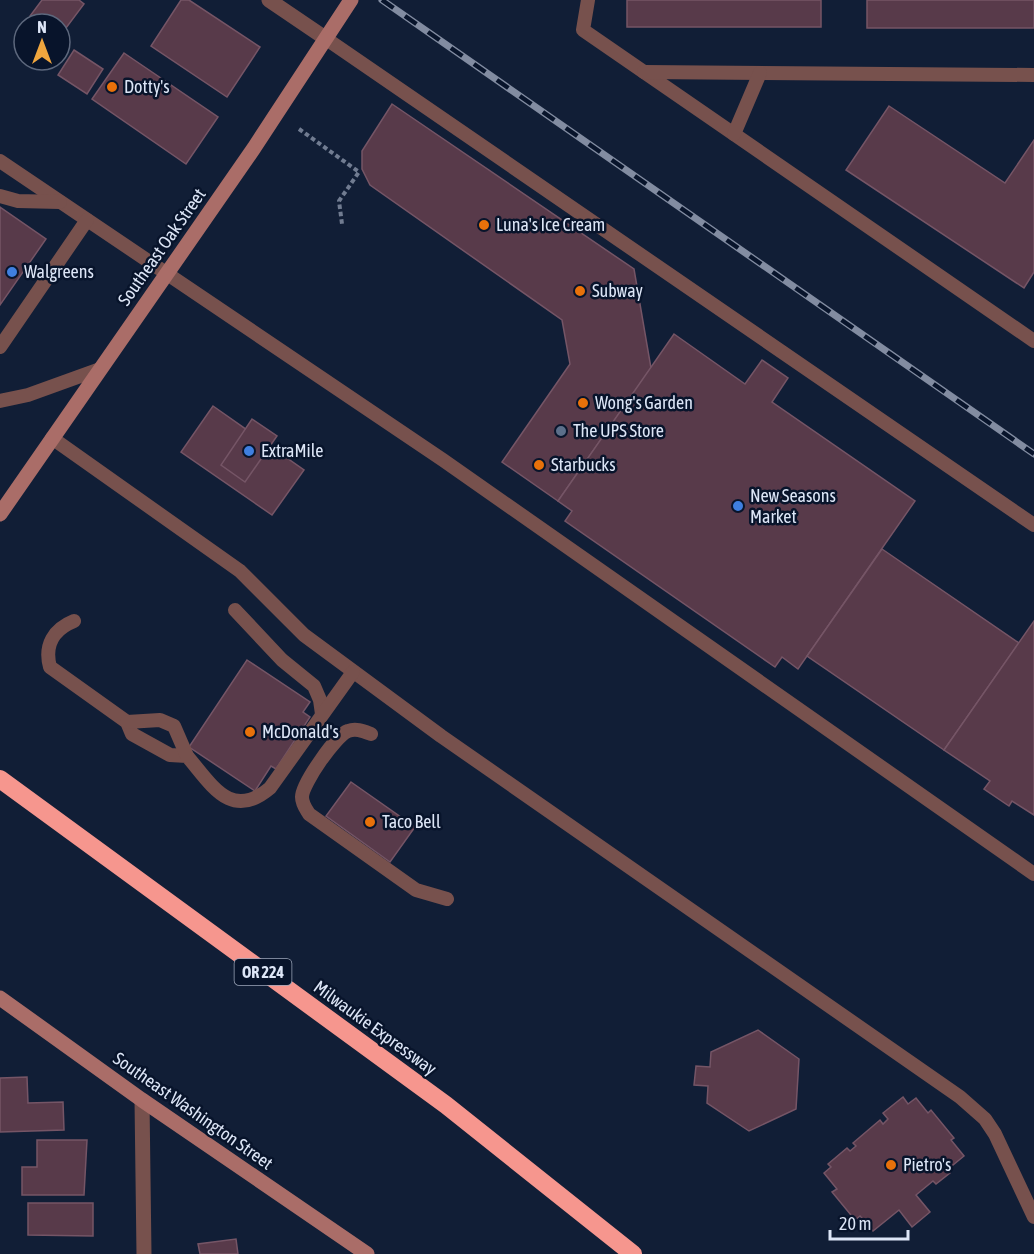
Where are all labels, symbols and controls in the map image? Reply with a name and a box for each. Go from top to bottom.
north arrow [12,12,72,72]
text: N [37,18,47,36]
place label: Dotty's [124,76,170,97]
marker: Dotty's [105,80,119,94]
street label: Southeast Oak Street [113,184,210,309]
place label: Luna's Ice Cream [496,214,605,235]
marker: Luna's Ice Cream [477,218,491,232]
place label: Walgreens [24,261,94,282]
marker: Walgreens [5,265,19,279]
place label: Subway [592,280,643,301]
marker: Subway [573,284,587,298]
place label: Wong's Garden [595,392,693,413]
marker: Wong's Garden [576,396,590,410]
place label: The UPS Store [573,420,664,441]
marker: The UPS Store [554,424,568,438]
place label: ExtraMile [261,440,323,461]
marker: ExtraMile [242,444,256,458]
place label: Starbucks [551,454,616,475]
marker: Starbucks [532,458,546,472]
place label: New Seasons Market [750,485,836,527]
marker: New Seasons Market [731,499,745,513]
place label: McDonald's [262,721,339,742]
marker: McDonald's [243,725,257,739]
place label: Taco Bell [382,811,441,832]
marker: Taco Bell [363,815,377,829]
road number: OR 224 [234,959,292,985]
street label: Milwaukie Expressway [310,976,441,1079]
street label: Southeast Washington Street [109,1048,277,1174]
place label: Pietro's [903,1154,951,1175]
marker: Pietro's [884,1158,898,1172]
scale bar [830,1203,908,1241]
text: 20 m [839,1213,871,1234]

